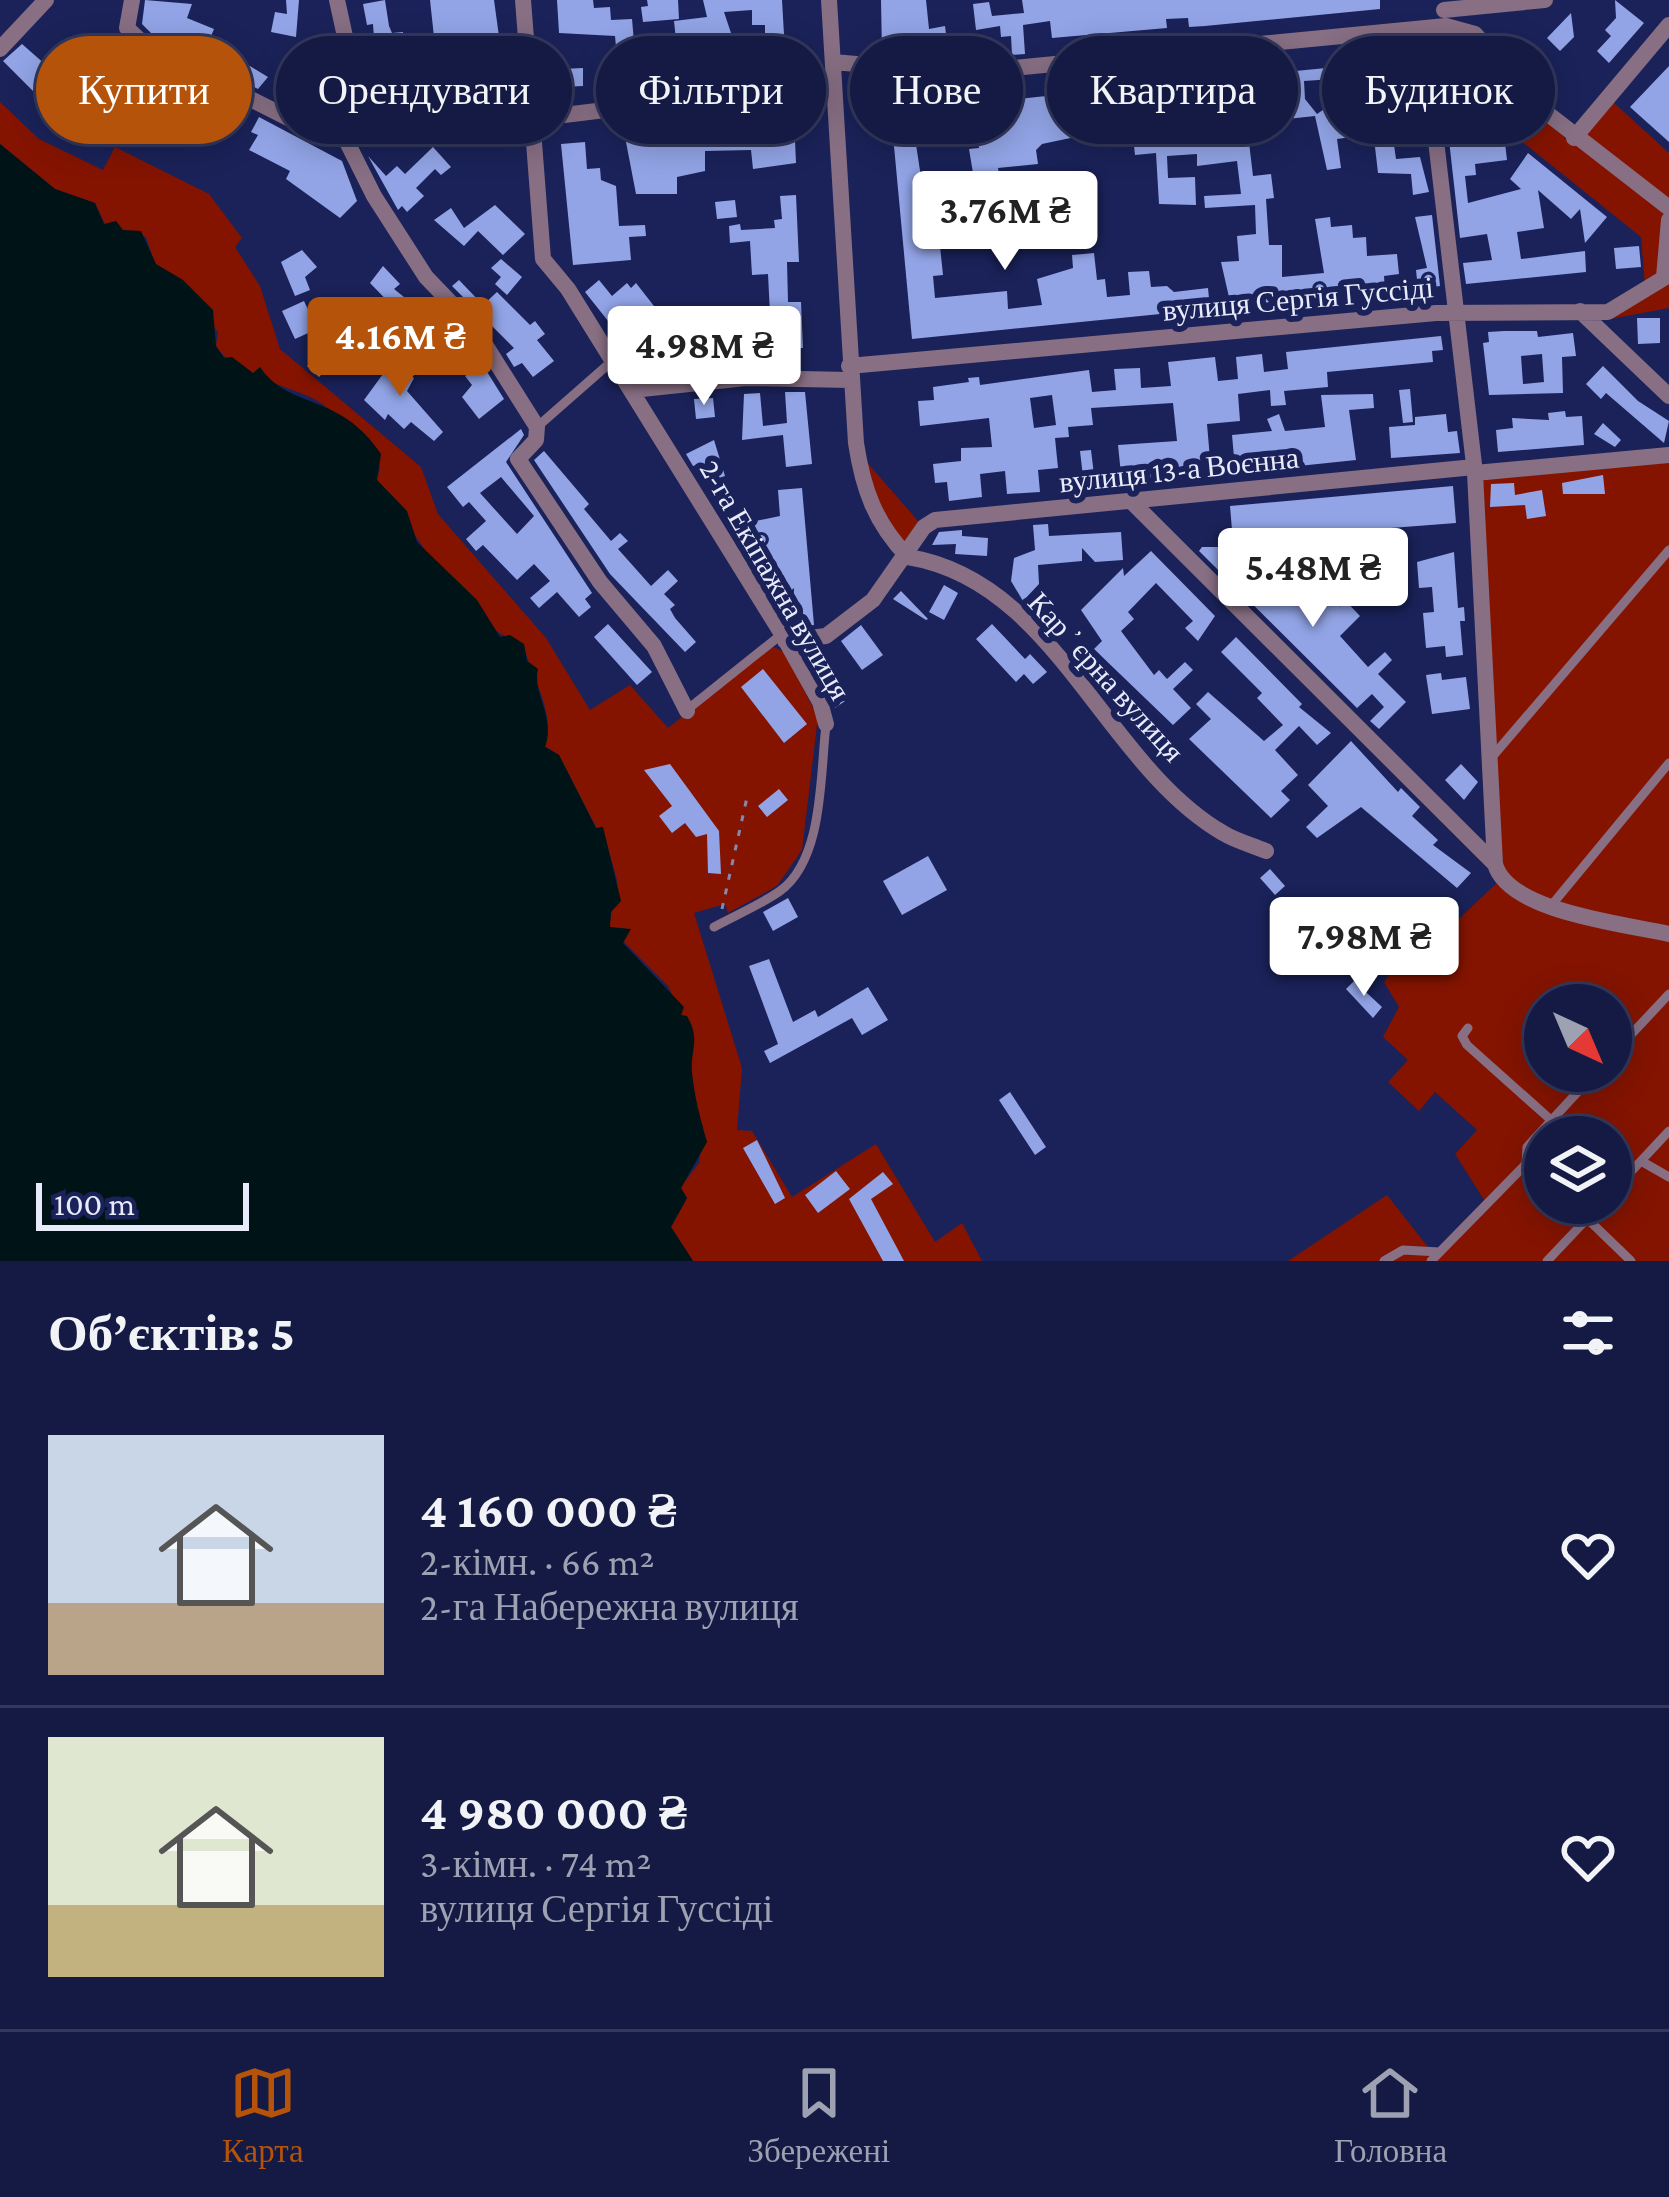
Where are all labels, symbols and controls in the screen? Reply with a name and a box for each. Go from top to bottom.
chip: Купити [36,36,252,144]
chip: Орендувати [276,36,572,144]
chip: Фільтри [596,36,826,144]
chip: Нове [850,36,1023,144]
chip: Квартира [1047,36,1298,144]
chip: Будинок [1322,36,1555,144]
pin: 3.76M ₴ [894,171,1116,273]
text: 3.76M ₴ [939,188,1071,231]
street label: вулиця Сергія Гуссіді [1161,270,1435,327]
pin: 4.16M ₴ [289,297,511,399]
pin: 4.98M ₴ [593,306,815,408]
text: 4.16M ₴ [335,314,465,357]
text: 4.98M ₴ [635,323,773,366]
street label: вулиця 13-а Воєнна [1058,441,1300,498]
street label: 2-га Екіпажна вулиця [694,454,857,705]
pin: 5.48M ₴ [1202,528,1424,630]
text: 5.48M ₴ [1245,545,1381,588]
street label: Карʼєрна вулиця [1022,585,1191,768]
pin: 7.98M ₴ [1253,897,1475,999]
text: 7.98M ₴ [1297,914,1431,957]
north arrow [1524,984,1632,1092]
map controls [1524,984,1632,1224]
button: layers [1524,1116,1632,1224]
scale bar [36,1177,249,1230]
text: 100 m [54,1185,135,1222]
icon: filters [1555,1300,1621,1366]
text: Об’єктів: 5 [48,1304,295,1361]
text: 4 160 000 ₴ [420,1481,676,1538]
icon: home [144,1483,288,1627]
icon: heart [1555,1522,1621,1588]
text: 2-кімн. · 66 m² [420,1540,655,1583]
text: 2-га Набережна вулиця [420,1585,799,1628]
text: 4 980 000 ₴ [420,1783,687,1840]
icon: home [144,1785,288,1929]
icon: heart [1555,1824,1621,1890]
text: 3-кімн. · 74 m² [420,1842,651,1885]
text: вулиця Сергія Гуссіді [420,1887,773,1930]
tab: Карта [222,2060,304,2170]
tab: Збережені [748,2060,890,2170]
tab: Головна [1334,2060,1447,2170]

